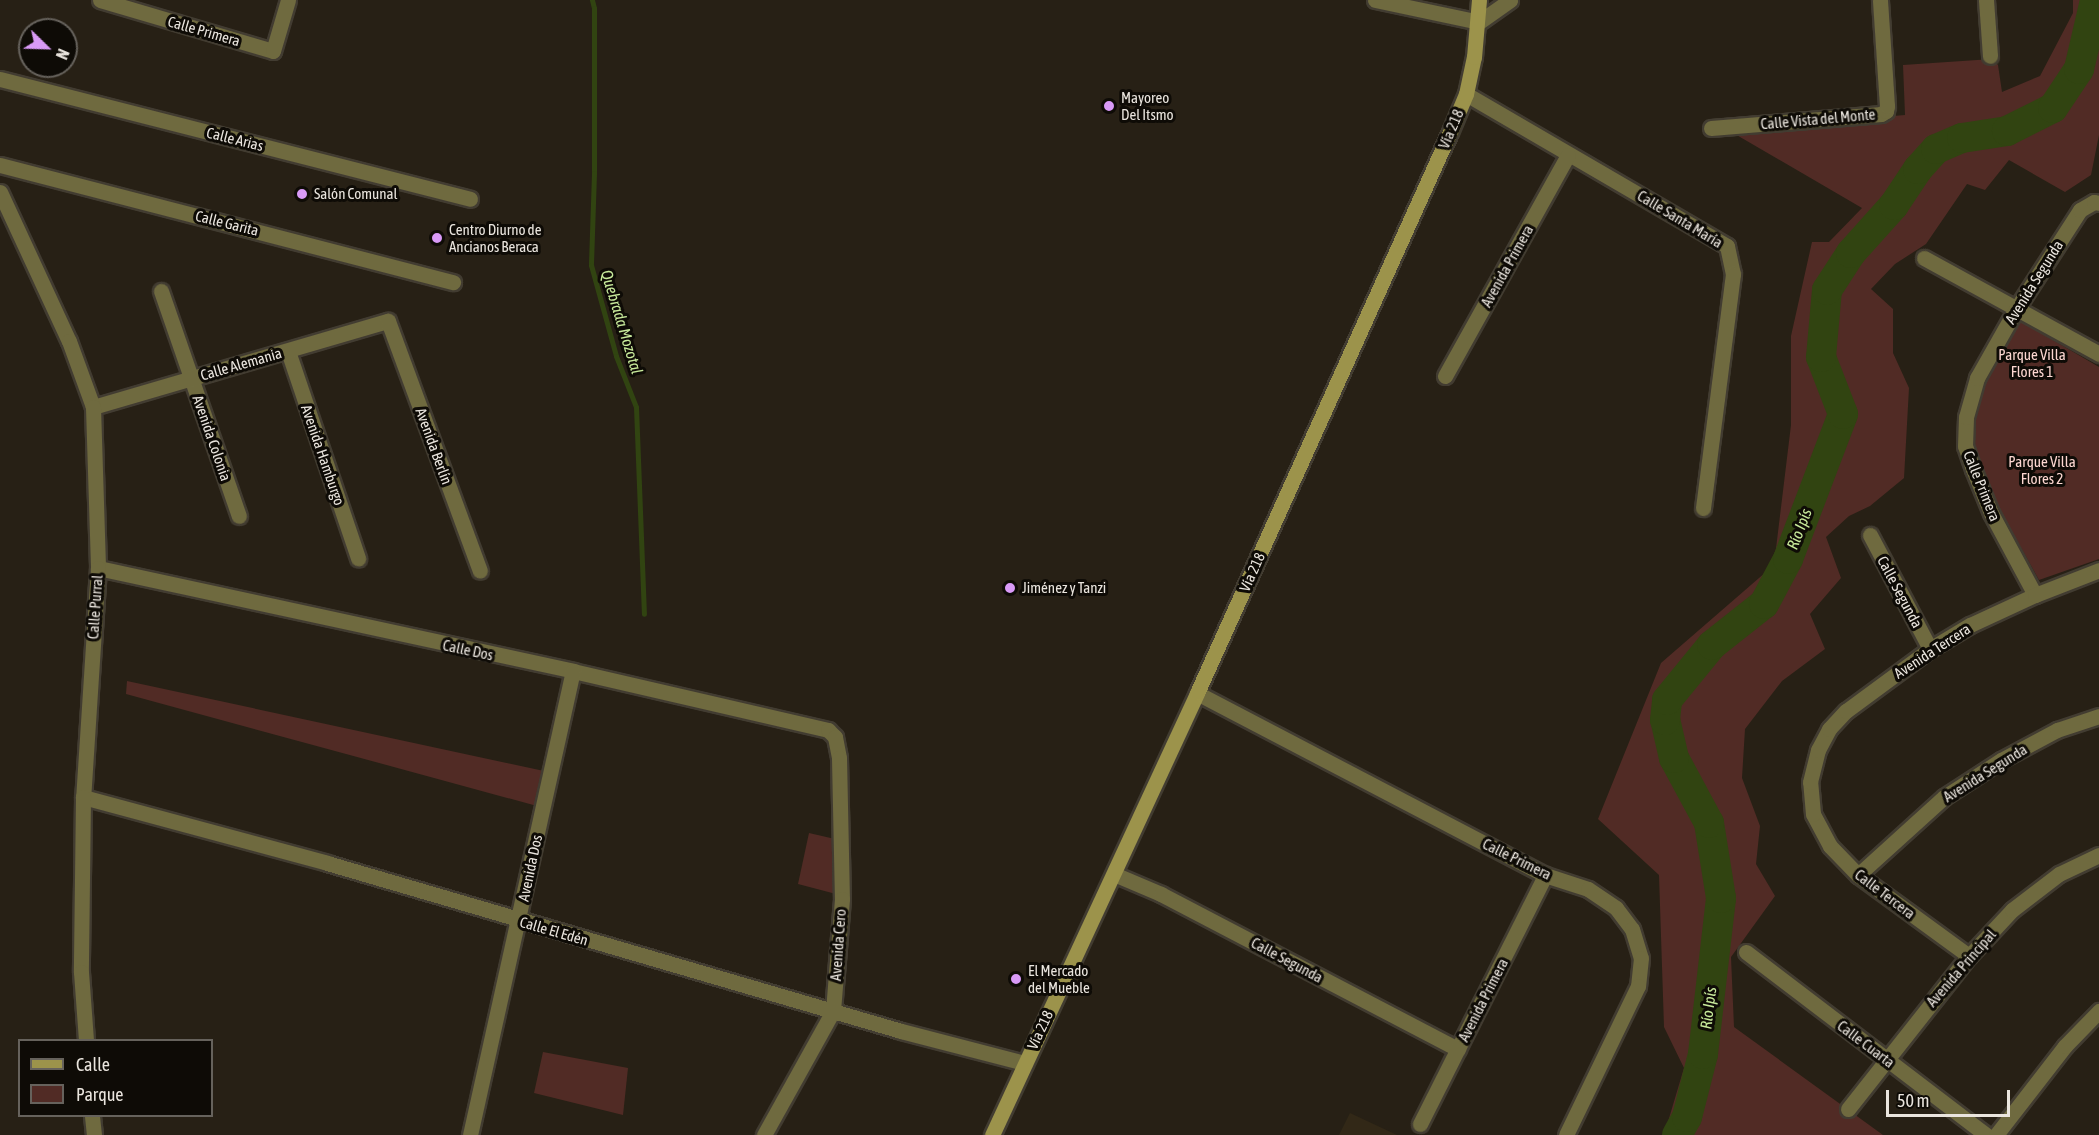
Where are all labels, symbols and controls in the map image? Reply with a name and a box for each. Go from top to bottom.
street label: Calle Primera [166,12,242,50]
north arrow [18,18,78,78]
text: N [53,46,73,62]
place label: Mayoreo Del Itsmo [1121,88,1174,123]
marker: Mayoreo Del Itsmo [1102,99,1116,113]
street label: Calle Vista del Monte [1760,105,1876,133]
street label: Vía 218 [1435,107,1467,151]
street label: Calle Arias [205,123,265,155]
place label: Salón Comunal [314,185,398,203]
marker: Salón Comunal [295,187,309,201]
street label: Calle Santa María [1634,187,1726,251]
street label: Calle Garita [194,206,260,240]
place label: Centro Diurno de Ancianos Beraca [449,220,542,255]
street label: Avenida Primera [1477,222,1537,310]
marker: Centro Diurno de Ancianos Beraca [430,231,444,245]
street label: Avenida Segunda [2001,237,2067,327]
water label: Quebrada Mozotal [597,267,647,377]
street label: Calle Alemania [198,344,284,384]
park label: Parque Villa Flores 1 [1998,345,2066,380]
street label: Avenida Colonia [189,393,235,483]
street label: Avenida Hamburgo [297,402,349,508]
street label: Avenida Berlín [412,405,456,487]
street label: Calle Primera [1960,448,2004,524]
park label: Parque Villa Flores 2 [2008,452,2076,487]
water label: Río Ipís [1782,506,1816,552]
street label: Vía 218 [1235,550,1269,594]
street label: Calle Segunda [1874,553,1926,631]
street label: Calle Purral [84,574,106,640]
place label: Jiménez y Tanzi [1022,579,1106,597]
marker: Jiménez y Tanzi [1003,581,1017,595]
street label: Avenida Tercera [1890,620,1974,682]
street label: Calle Dos [441,636,495,664]
street label: Avenida Segunda [1940,740,2030,806]
street label: Avenida Dos [514,833,546,903]
street label: Calle Primera [1480,835,1554,883]
street label: Calle Tercera [1851,866,1919,922]
street label: Avenida Cero [827,908,849,982]
street label: Calle El Edén [518,913,590,949]
street label: Avenida Principal [1923,926,1999,1010]
street label: Calle Segunda [1248,934,1326,986]
street label: Avenida Primera [1454,955,1512,1045]
place label: El Mercado del Mueble [1028,961,1090,996]
marker: El Mercado del Mueble [1009,972,1023,986]
water label: Río Ipís [1696,986,1720,1030]
street label: Vía 218 [1023,1008,1057,1052]
street label: Calle Cuarta [1834,1017,1898,1071]
legend [18,1039,213,1117]
text: Calle [76,1054,110,1075]
scale bar [1889,1078,2014,1116]
text: Parque [76,1084,124,1105]
text: 50 m [1897,1090,1929,1111]

